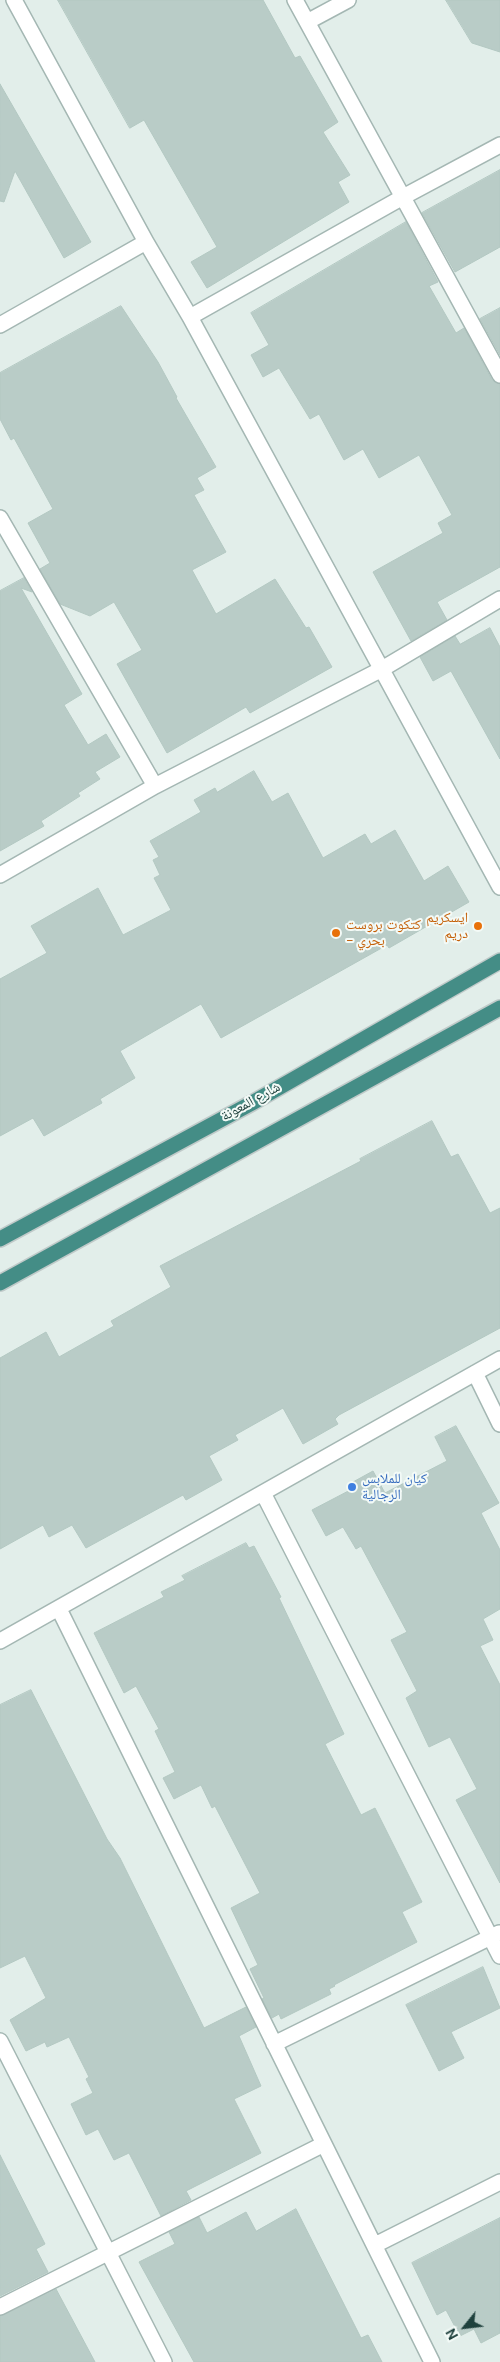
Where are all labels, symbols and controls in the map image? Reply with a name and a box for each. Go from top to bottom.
place label: ايسكريم دريم [426,910,468,942]
place label: كتكوت بروست - بحري [346,917,421,950]
marker: ايسكريم دريم [472,920,484,932]
marker: كتكوت بروست - بحري [330,927,342,939]
street label: شارع المعونة [219,1079,283,1125]
place label: كيان للملابس الرجالية [362,1471,427,1504]
marker: كيان للملابس الرجالية [346,1481,358,1493]
north arrow [440,2302,490,2352]
text: N [442,2325,462,2343]

